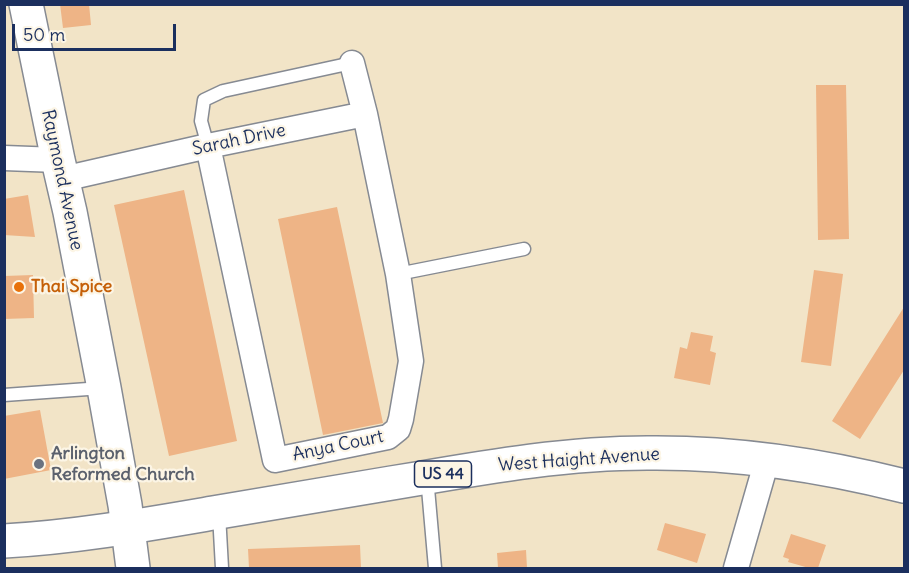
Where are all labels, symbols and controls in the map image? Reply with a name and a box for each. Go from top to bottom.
scale bar [15,12,178,50]
text: 50 m [23,23,65,46]
street label: Raymond Avenue [37,108,87,252]
street label: Sarah Drive [190,120,288,160]
place label: Thai Spice [31,276,112,298]
marker: Thai Spice [12,280,26,294]
street label: Anya Court [291,426,385,466]
place label: Arlington Reformed Church [51,443,195,486]
street label: West Haight Avenue [497,444,661,476]
marker: Arlington Reformed Church [32,457,46,471]
road number: US 44 [414,461,472,487]

